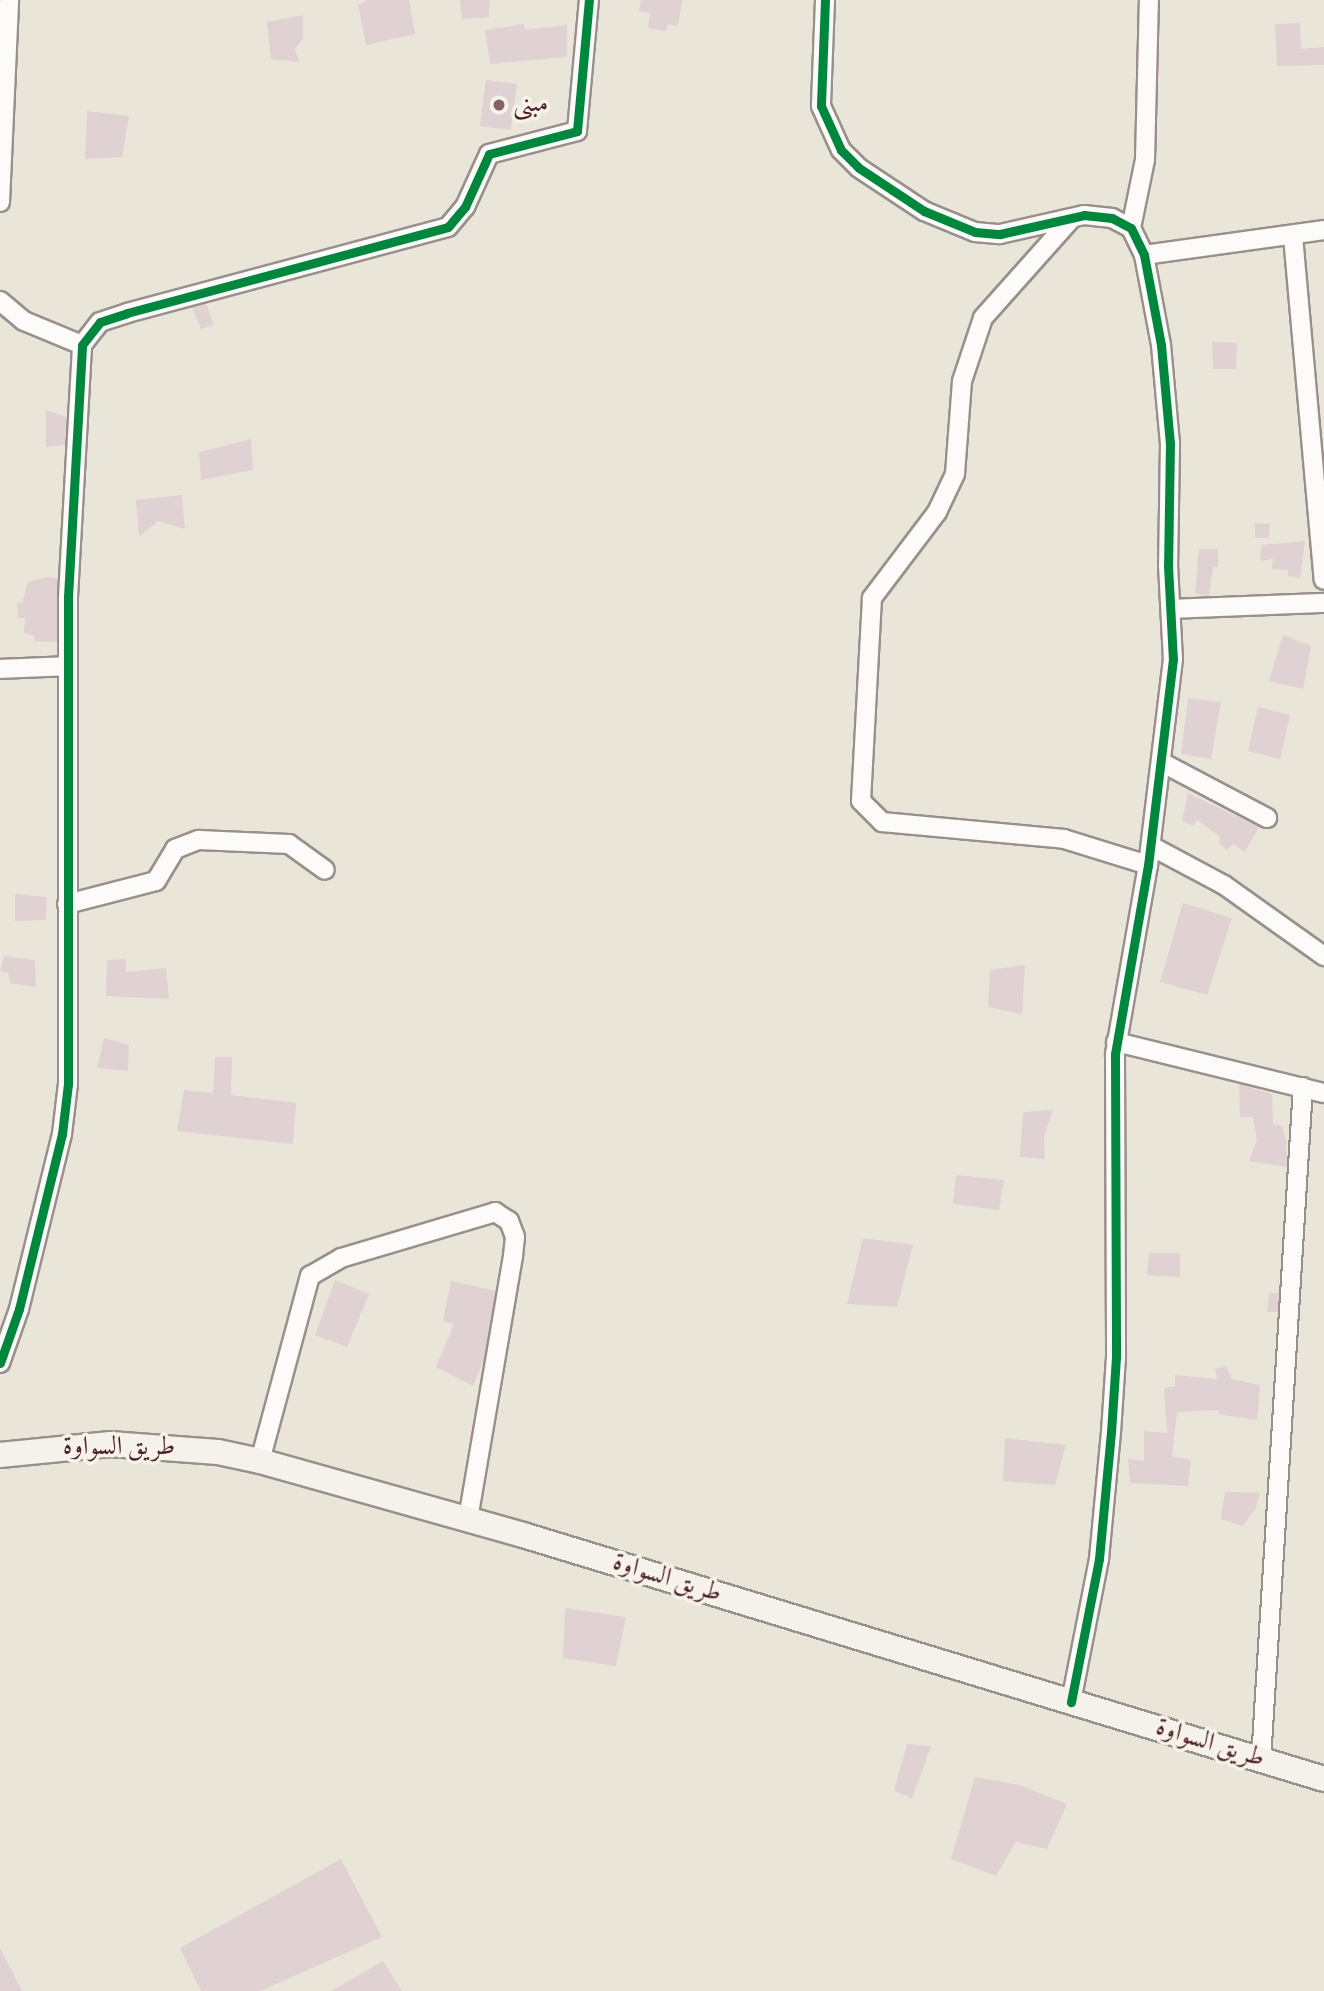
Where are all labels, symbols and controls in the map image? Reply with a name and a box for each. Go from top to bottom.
place label: مبنى [513,89,548,121]
marker: مبنى [491,97,507,113]
street label: طريق السواوة [63,1432,175,1464]
street label: طريق السواوة [609,1548,725,1610]
street label: طريق السواوة [1152,1713,1268,1775]

